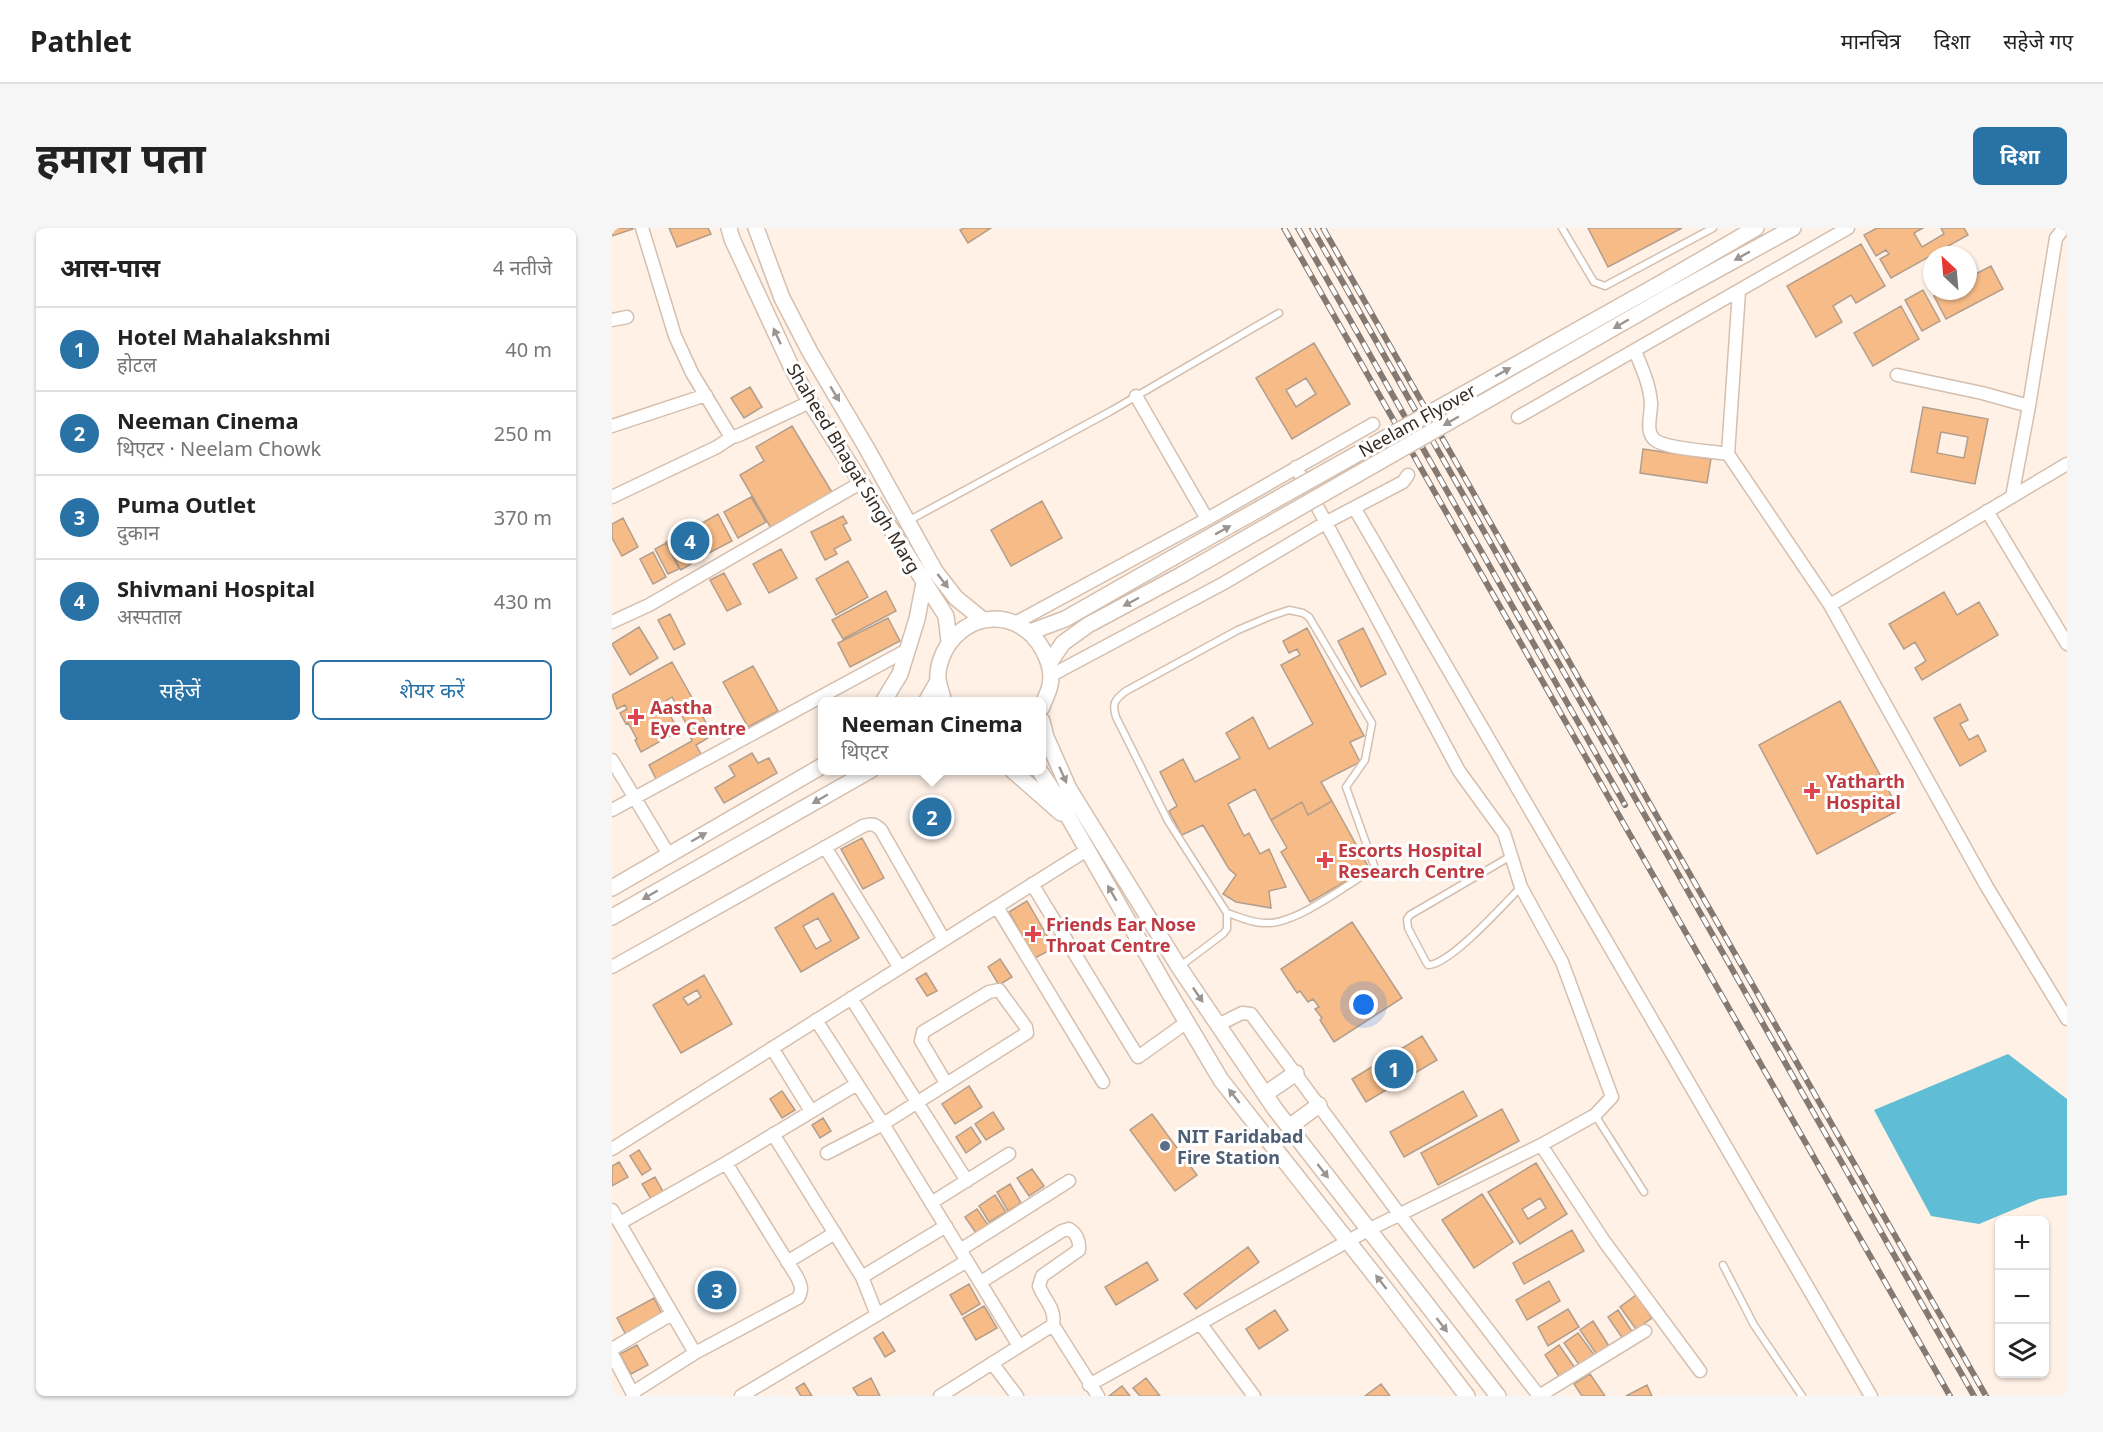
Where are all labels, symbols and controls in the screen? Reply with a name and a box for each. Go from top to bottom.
text: Pathlet [30,22,132,60]
text: मानचित्र [1841,27,1901,55]
text: दिशा [1934,27,1970,55]
text: सहेजे गए [2003,27,2073,55]
button: दिशा [1973,127,2067,185]
text: हमारा पता [36,128,206,185]
north arrow [1923,246,1977,300]
text: आस-पास [60,249,160,285]
one-way arrow [1733,251,1750,261]
text: 4 नतीजे [493,254,552,281]
one-way arrow [1612,319,1629,329]
text: Hotel Mahalakshmi [117,321,331,351]
one-way arrow [773,328,782,345]
text: 1 [74,336,85,363]
text: 40 m [505,336,552,363]
text: होटल [117,351,156,378]
street label: Shaheed Bhagat Singh Marg [782,359,926,577]
one-way arrow [1494,367,1511,377]
street label: Neelam Flyover [1354,378,1480,462]
one-way arrow [830,386,840,403]
text: Neeman Cinema [117,405,299,435]
one-way arrow [1442,416,1459,426]
text: 2 [74,420,85,447]
text: 250 m [494,420,552,447]
text: थिएटर · Neelam Chowk [117,435,321,462]
text: Puma Outlet [117,489,256,519]
text: 3 [74,504,85,531]
text: 370 m [494,504,552,531]
pin: 4 [670,518,710,564]
text: दुकान [117,519,159,546]
one-way arrow [1215,525,1232,535]
text: Shivmani Hospital [117,573,315,603]
one-way arrow [937,573,950,589]
text: 4 [74,588,85,615]
text: 430 m [494,588,552,615]
one-way arrow [1122,597,1139,607]
text: अस्पताल [117,603,182,630]
button: सहेजें [60,660,300,720]
button: शेयर करें [312,660,552,720]
place label: Aastha Eye Centre [650,695,746,740]
popup [818,697,1046,775]
marker: Aastha Eye Centre [627,708,645,726]
text: Neeman Cinema [841,708,1023,738]
text: थिएटर [841,738,888,765]
one-way arrow [1059,766,1068,784]
place label: Yatharth Hospital [1826,769,1905,814]
marker: Yatharth Hospital [1803,782,1821,800]
one-way arrow [811,794,828,804]
pin: 2 [912,794,952,840]
one-way arrow [691,832,707,843]
place label: Escorts Hospital Research Centre [1338,838,1485,883]
marker: Escorts Hospital Research Centre [1316,851,1334,869]
one-way arrow [1107,884,1117,901]
one-way arrow [642,890,658,901]
place label: Friends Ear Nose Throat Centre [1046,912,1196,957]
marker: Friends Ear Nose Throat Centre [1024,925,1042,943]
one-way arrow [1192,986,1203,1003]
your location [1349,990,1378,1019]
pin: 1 [1374,1046,1414,1092]
one-way arrow [1228,1088,1241,1104]
place label: NIT Faridabad Fire Station [1177,1124,1304,1169]
marker: NIT Faridabad Fire Station [1158,1139,1172,1153]
one-way arrow [1316,1163,1328,1178]
map controls [1995,1216,2049,1378]
button: + [1995,1216,2049,1270]
pin: 3 [698,1268,736,1312]
button: − [1995,1270,2049,1324]
one-way arrow [1375,1275,1387,1290]
one-way arrow [1436,1317,1449,1333]
button: layers [1995,1324,2049,1378]

